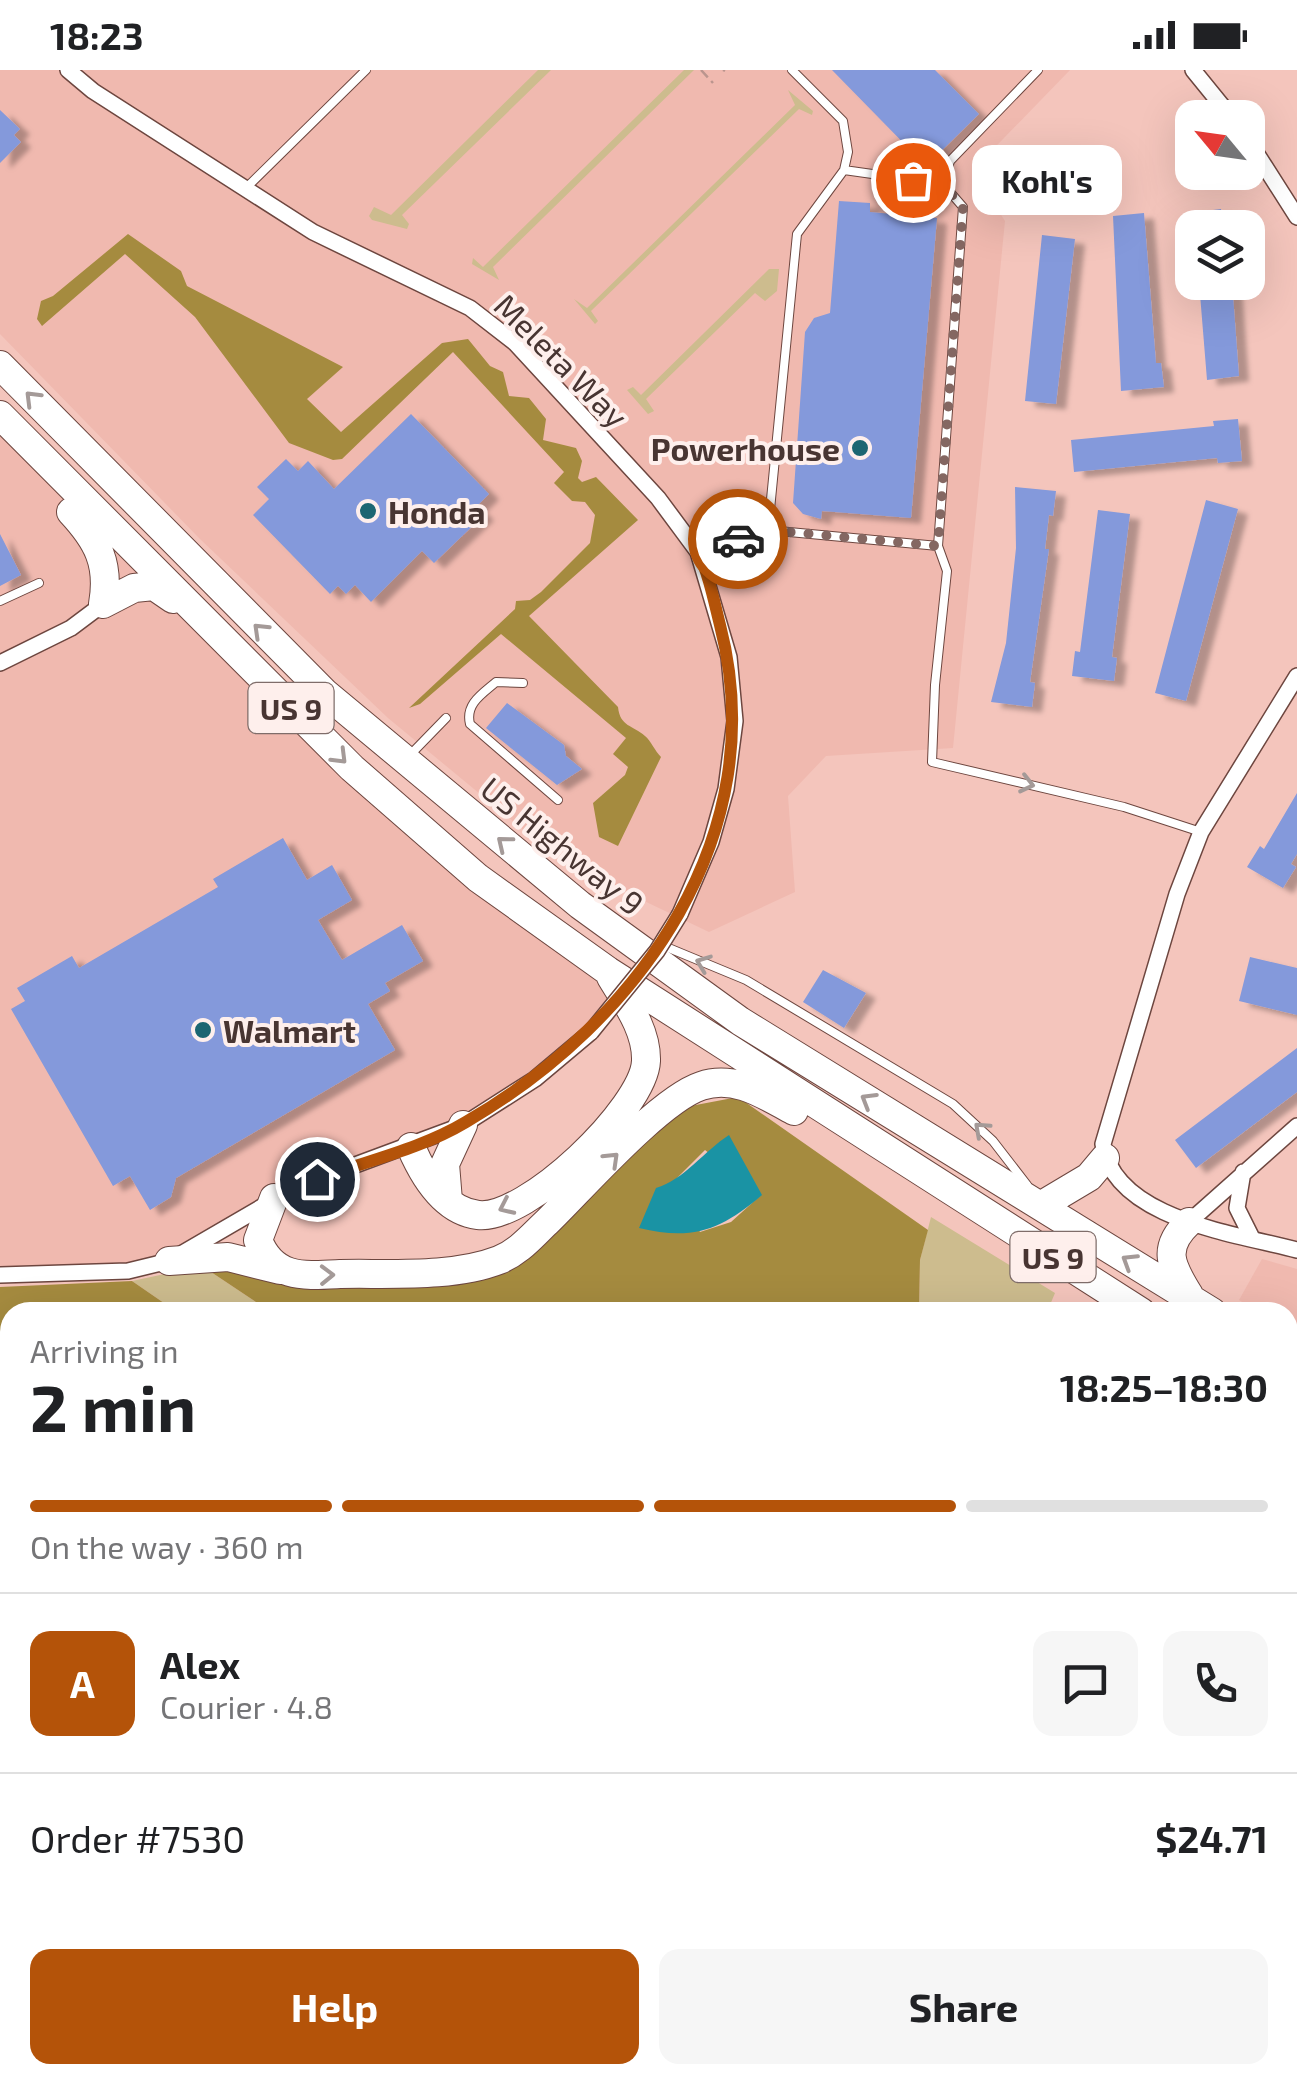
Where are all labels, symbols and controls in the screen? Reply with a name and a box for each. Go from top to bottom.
text: 18:23 [50,12,143,58]
north arrow [1175,100,1265,190]
map controls [1175,100,1265,300]
pin [871,138,956,223]
callout: Kohl's [973,145,1123,215]
icon: bag [886,153,941,208]
text: Kohl's [1001,161,1093,199]
button: layers [1175,210,1265,300]
street label: Meleta Way [487,285,637,435]
one-way arrow [26,391,44,409]
place label: Powerhouse [651,429,840,467]
marker: Powerhouse [849,437,871,459]
courier [688,489,788,589]
place label: Honda [388,492,486,530]
marker: Honda [357,500,379,522]
icon: car [711,512,766,567]
one-way arrow [253,624,271,642]
road number: US 9 [248,683,334,733]
one-way arrow [329,745,347,763]
street label: US Highway 9 [474,768,652,922]
one-way arrow [1018,772,1035,793]
one-way arrow [498,837,516,855]
one-way arrow [695,955,713,975]
place label: Walmart [223,1011,356,1049]
marker: Walmart [192,1019,214,1041]
one-way arrow [861,1093,879,1112]
one-way arrow [974,1123,993,1141]
pin [275,1137,360,1222]
icon: home [290,1152,345,1207]
one-way arrow [601,1153,619,1171]
one-way arrow [499,1195,517,1215]
road number: US 9 [1010,1232,1096,1282]
one-way arrow [1122,1254,1140,1273]
one-way arrow [320,1264,336,1285]
text: Arriving in [30,1331,179,1369]
text: 18:25–18:30 [1060,1364,1268,1410]
text: 2 min [30,1367,196,1445]
text: On the way · 360 m [30,1527,303,1565]
button: chat [1033,1631,1138,1736]
button: phone [1163,1631,1268,1736]
text: Alex [160,1641,240,1687]
text: A [70,1660,95,1706]
text: Courier · 4.8 [160,1687,333,1725]
text: Order #7530 [30,1815,245,1861]
text: $24.71 [1155,1815,1268,1861]
button: Help [30,1949,639,2064]
button: Share [659,1949,1268,2064]

